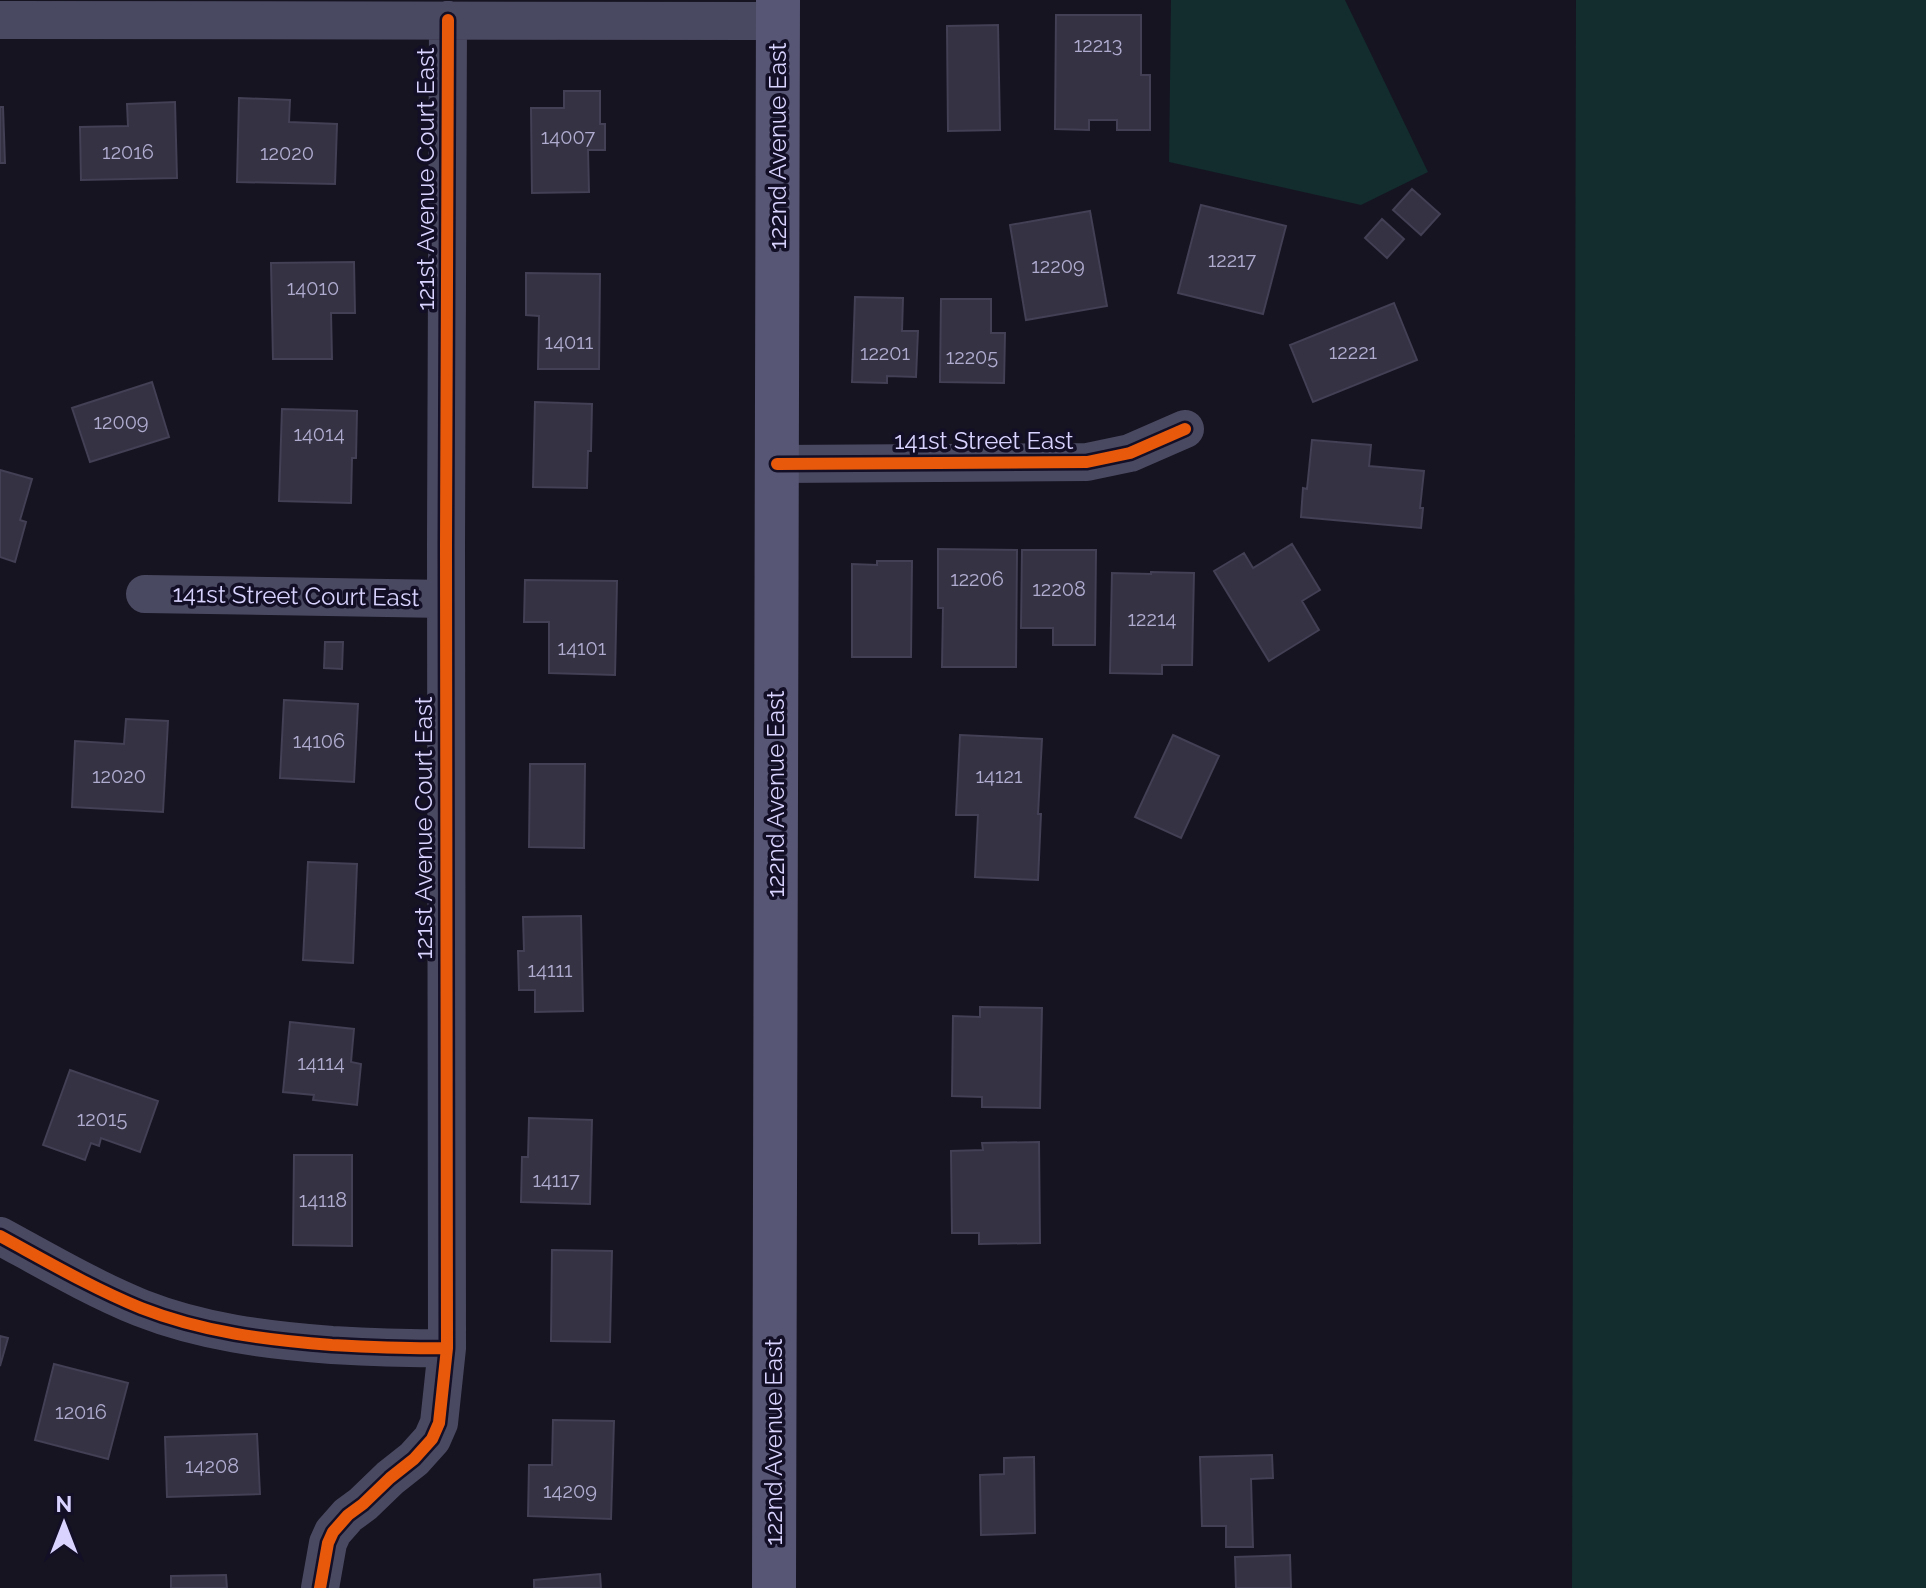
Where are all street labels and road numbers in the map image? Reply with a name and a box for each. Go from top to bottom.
street label: 122nd Avenue East [763,42,792,250]
street label: 121st Avenue Court East [411,47,440,311]
street label: 141st Street East [894,426,1074,455]
street label: 141st Street Court East [172,579,420,612]
street label: 122nd Avenue East [761,690,790,898]
street label: 121st Avenue Court East [409,696,438,960]
street label: 122nd Avenue East [759,1338,788,1546]

